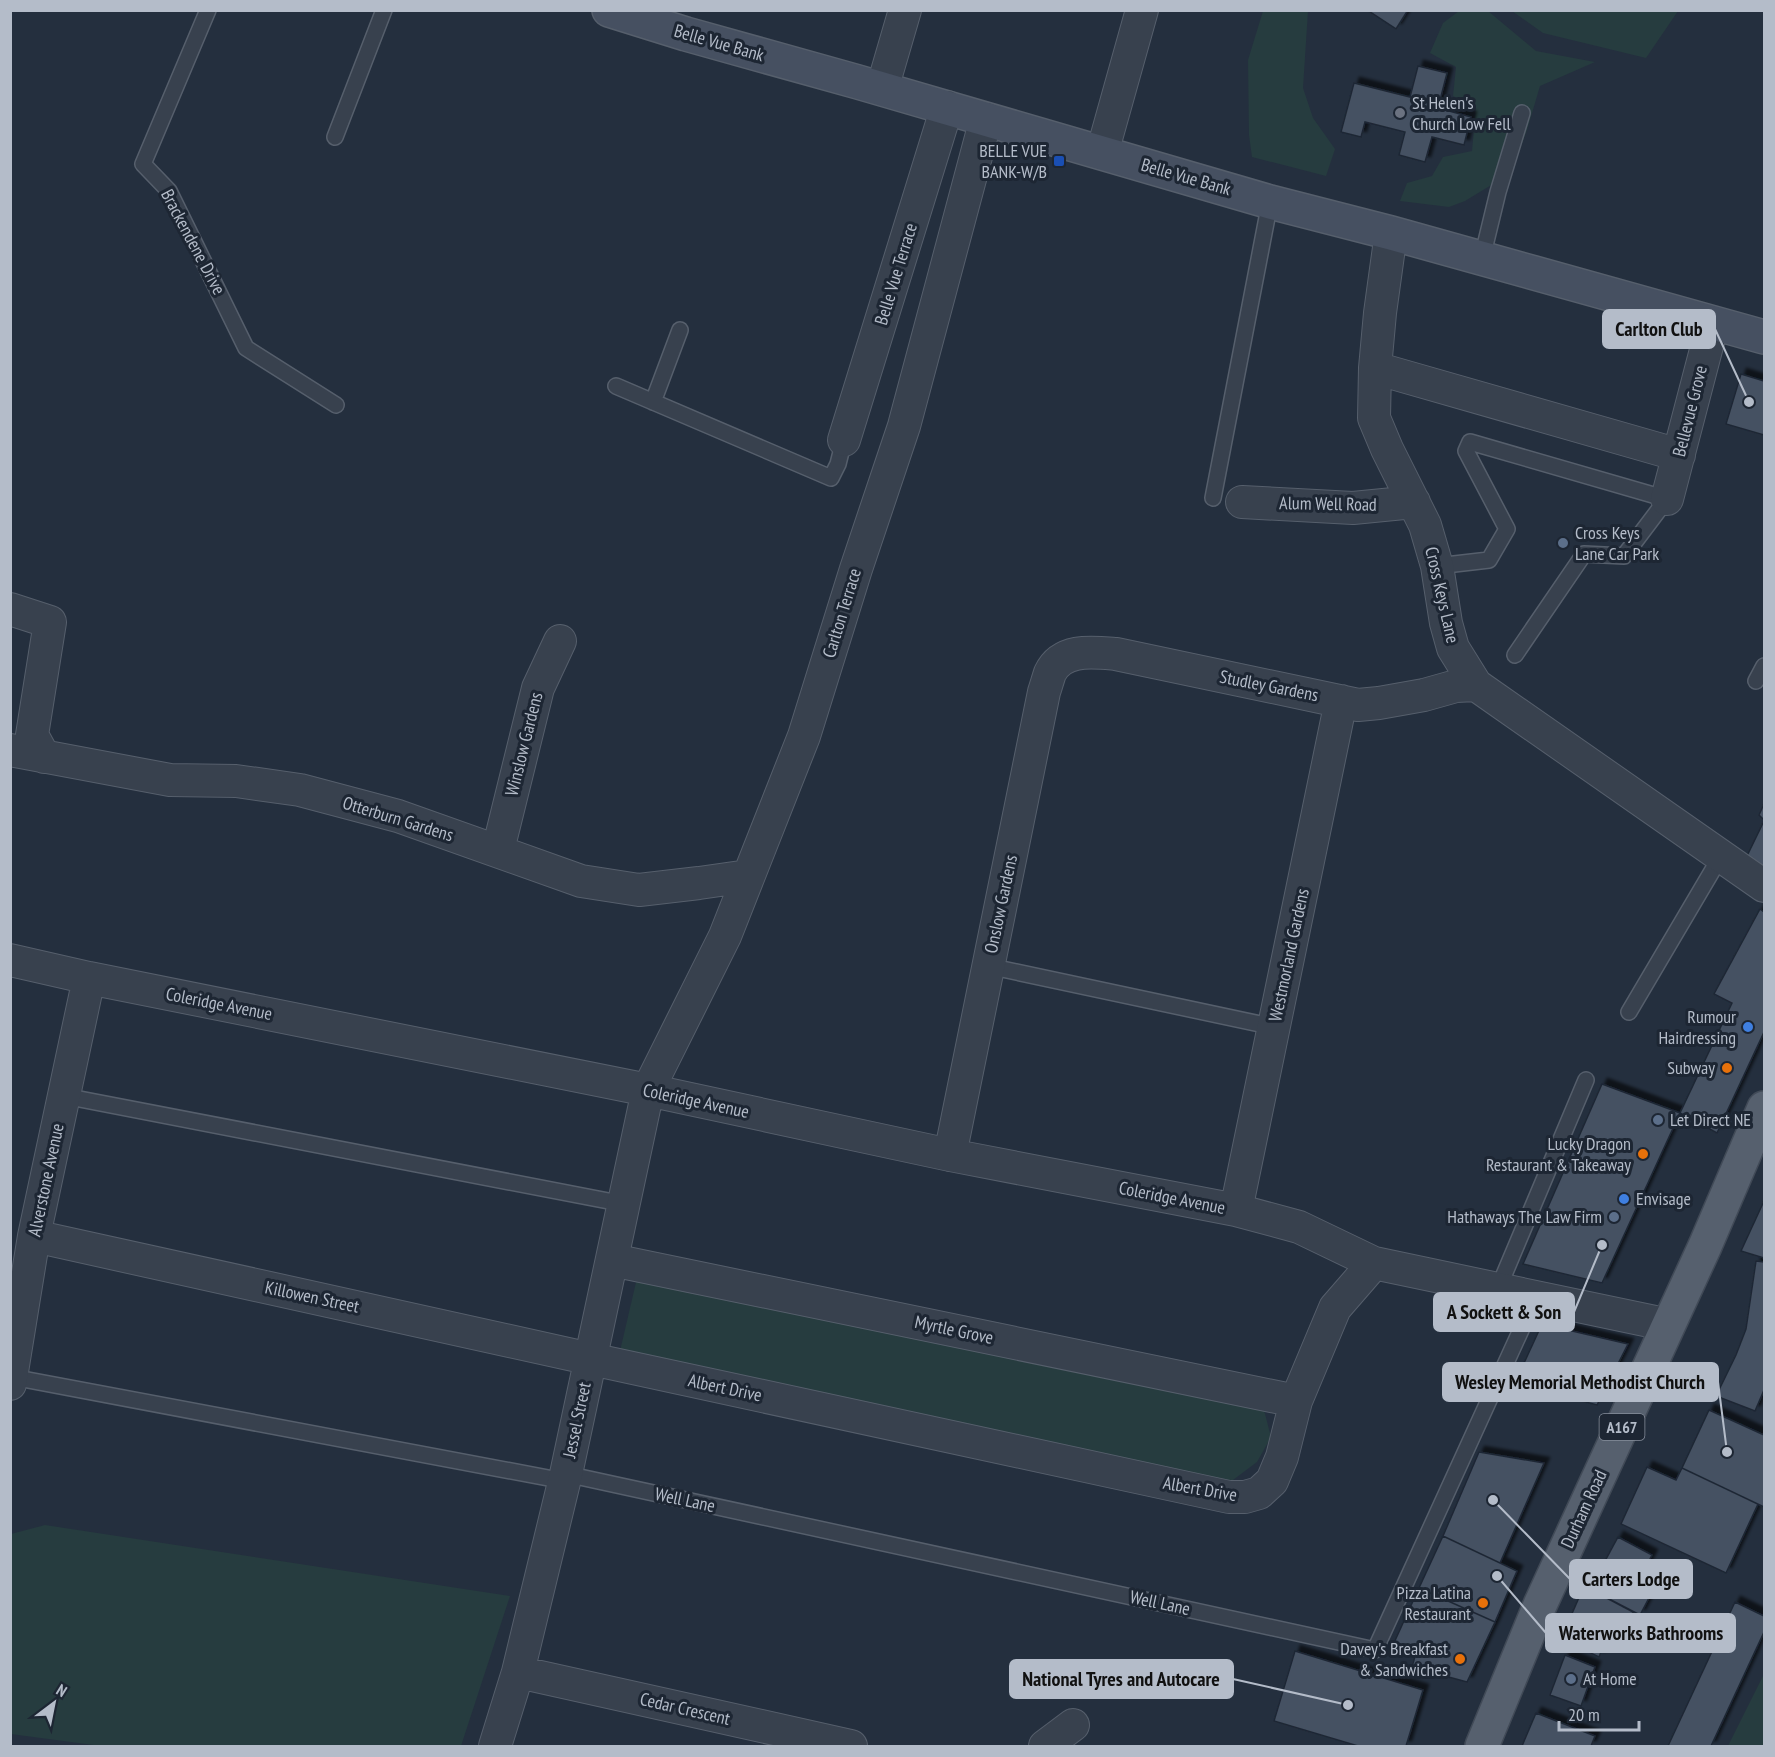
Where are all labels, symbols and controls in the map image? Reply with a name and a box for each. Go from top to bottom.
street label: Belle Vue Bank [672,19,767,66]
place label: St Helen's Church Low Fell [1412,91,1511,135]
marker: St Helen's Church Low Fell [1393,106,1407,120]
place label: BELLE VUE BANK-W/B [979,139,1047,183]
street label: Belle Vue Bank [1139,153,1234,200]
marker: BELLE VUE BANK-W/B [1052,154,1066,168]
street label: Brackendene Drive [156,185,231,298]
street label: Belle Vue Terrace [869,220,922,328]
callout: Carlton Club [1603,310,1715,348]
text: Carlton Club [1615,316,1703,342]
street label: Bellevue Grove [1667,363,1712,459]
street label: Alum Well Road [1279,491,1377,516]
place label: Cross Keys Lane Car Park [1575,521,1659,565]
marker: Cross Keys Lane Car Park [1556,536,1570,550]
street label: Cross Keys Lane [1420,544,1465,645]
street label: Carlton Terrace [817,565,866,660]
street label: Studley Gardens [1218,665,1320,706]
street label: Winslow Gardens [500,690,548,798]
street label: Otterburn Gardens [340,791,456,846]
street label: Onslow Gardens [979,853,1022,955]
street label: Westmorland Gardens [1263,886,1314,1024]
street label: Coleridge Avenue [164,982,274,1025]
place label: Rumour Hairdressing [1658,1005,1736,1049]
marker: Rumour Hairdressing [1741,1020,1755,1034]
place label: Subway [1667,1056,1715,1079]
marker: Subway [1720,1061,1734,1075]
street label: Coleridge Avenue [641,1078,751,1123]
place label: Let Direct NE [1670,1108,1751,1131]
marker: Let Direct NE [1651,1113,1665,1127]
street label: Alverstone Avenue [22,1121,69,1238]
place label: Lucky Dragon Restaurant & Takeaway [1486,1132,1631,1176]
marker: Lucky Dragon Restaurant & Takeaway [1636,1147,1650,1161]
street label: Coleridge Avenue [1117,1176,1227,1219]
place label: Envisage [1636,1187,1691,1210]
marker: Envisage [1617,1192,1631,1206]
place label: Hathaways The Law Firm [1447,1205,1602,1228]
marker: Hathaways The Law Firm [1607,1210,1621,1224]
street label: Killowen Street [263,1275,361,1318]
callout: A Sockett & Son [1434,1293,1574,1331]
text: A Sockett & Son [1446,1299,1561,1325]
street label: Myrtle Grove [913,1310,996,1349]
callout: Wesley Memorial Methodist Church [1443,1363,1718,1401]
street label: Albert Drive [686,1368,764,1407]
text: Wesley Memorial Methodist Church [1454,1369,1705,1395]
street label: Jessel Street [557,1380,596,1461]
road number: A167 [1600,1414,1644,1440]
street label: Durham Road [1555,1466,1612,1552]
street label: Albert Drive [1161,1471,1239,1506]
street label: Well Lane [653,1482,717,1517]
callout: Carters Lodge [1570,1560,1692,1598]
text: Carters Lodge [1582,1566,1680,1592]
place label: Pizza Latina Restaurant [1397,1581,1471,1625]
street label: Well Lane [1128,1585,1192,1620]
marker: Pizza Latina Restaurant [1476,1596,1490,1610]
callout: Waterworks Bathrooms [1546,1614,1735,1652]
text: Waterworks Bathrooms [1558,1620,1723,1646]
place label: Davey's Breakfast & Sandwiches [1340,1637,1448,1681]
marker: Davey's Breakfast & Sandwiches [1453,1652,1467,1666]
callout: National Tyres and Autocare [1010,1660,1233,1698]
text: National Tyres and Autocare [1022,1666,1220,1692]
place label: At Home [1583,1667,1637,1690]
marker: At Home [1564,1672,1578,1686]
north arrow [24,1673,84,1733]
text: N [53,1680,71,1701]
street label: Cedar Crescent [638,1687,732,1730]
scale bar [1559,1694,1638,1732]
text: 20 m [1568,1703,1600,1726]

